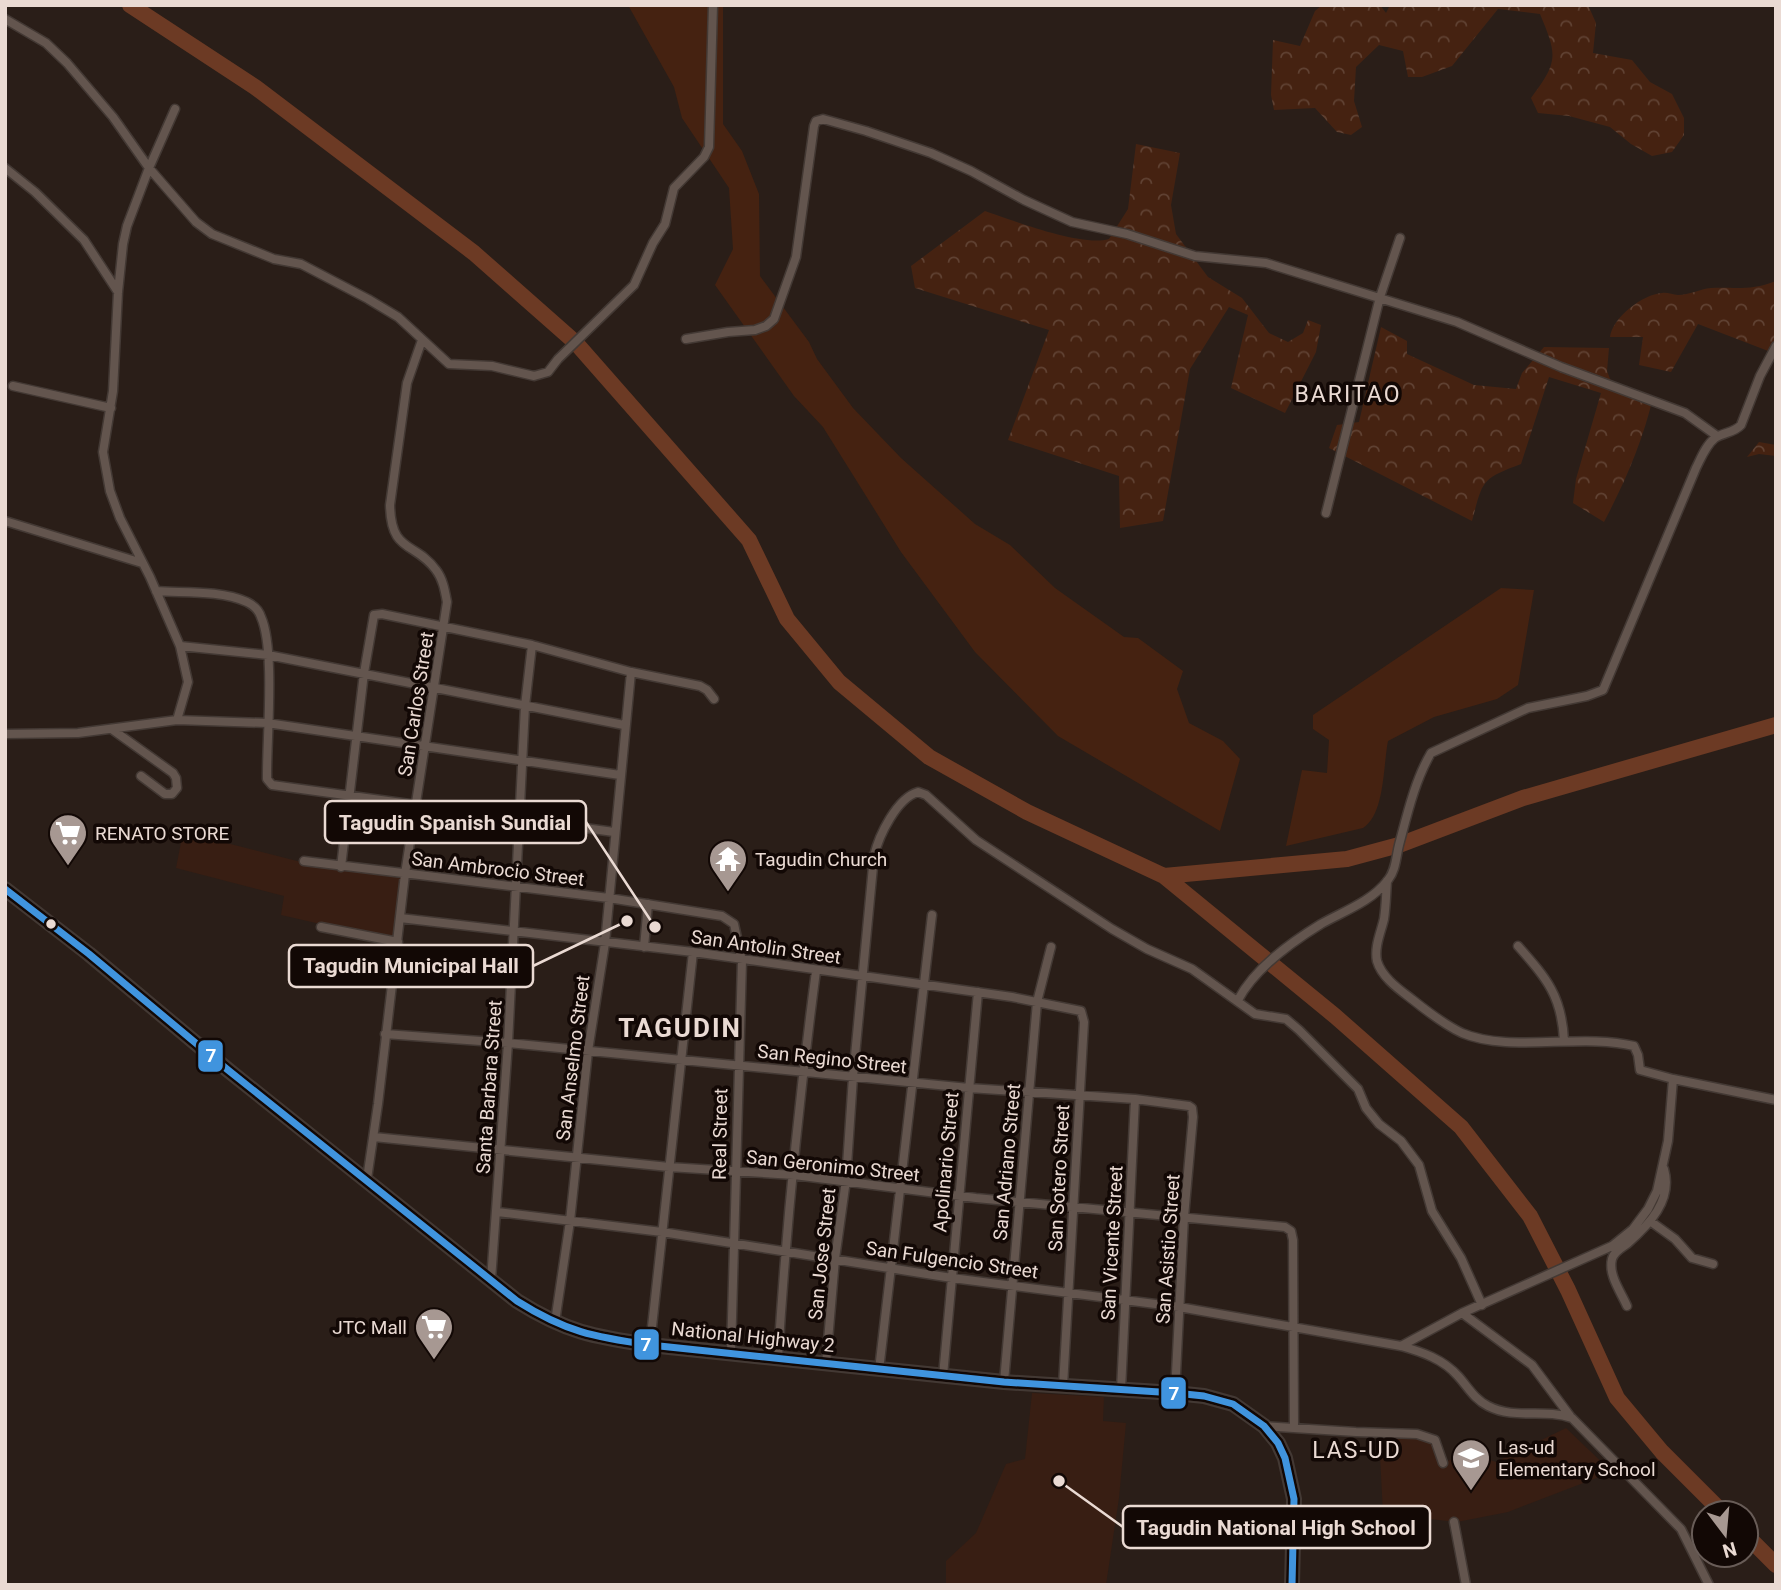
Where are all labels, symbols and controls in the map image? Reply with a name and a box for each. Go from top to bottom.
district label: BARITAO [1295,381,1401,408]
street label: San Carlos Street [393,630,439,778]
callout: Tagudin Spanish Sundial [325,801,586,843]
text: Tagudin Spanish Sundial [339,811,571,835]
supermarket icon: RENATO STORE [47,812,89,867]
place label: RENATO STORE [95,822,229,845]
temple icon: Tagudin Church [707,838,749,893]
street label: San Ambrocio Street [410,847,586,891]
place label: Tagudin Church [755,848,887,871]
unlabelled marker [44,917,58,931]
street label: San Antolin Street [690,925,842,969]
callout: Tagudin Municipal Hall [289,945,533,987]
text: Tagudin Municipal Hall [303,954,519,978]
street label: San Anselmo Street [551,974,595,1142]
street label: Santa Barbara Street [471,999,507,1175]
district label: TAGUDIN [618,1013,742,1043]
line badge: 7 [197,1039,224,1073]
street label: San Regino Street [756,1040,908,1078]
text: 7 [206,1044,217,1067]
street label: San Adriano Street [989,1083,1025,1241]
street label: Real Street [708,1088,732,1180]
street label: Apolinario Street [928,1091,964,1233]
street label: San Sotero Street [1044,1104,1074,1252]
street label: San Geronimo Street [745,1145,921,1187]
street label: San Vicente Street [1096,1165,1128,1321]
street label: San Asistio Street [1151,1173,1185,1325]
street label: San Jose Street [804,1187,840,1321]
street label: San Fulgencio Street [864,1237,1040,1283]
supermarket icon: JTC Mall [413,1306,455,1361]
place label: JTC Mall [332,1316,407,1339]
street label: National Highway 2 [670,1317,836,1357]
line badge: 7 [633,1328,660,1361]
text: 7 [641,1333,652,1356]
line badge: 7 [1160,1376,1187,1410]
text: 7 [1169,1382,1180,1405]
place label: Las-ud Elementary School [1498,1436,1656,1481]
district label: LAS-UD [1312,1437,1402,1464]
school or university icon: Las-ud Elementary School [1450,1437,1492,1492]
north arrow [1690,1499,1760,1569]
callout: Tagudin National High School [1123,1506,1430,1548]
text: Tagudin National High School [1136,1516,1416,1540]
text: N [1720,1537,1739,1563]

